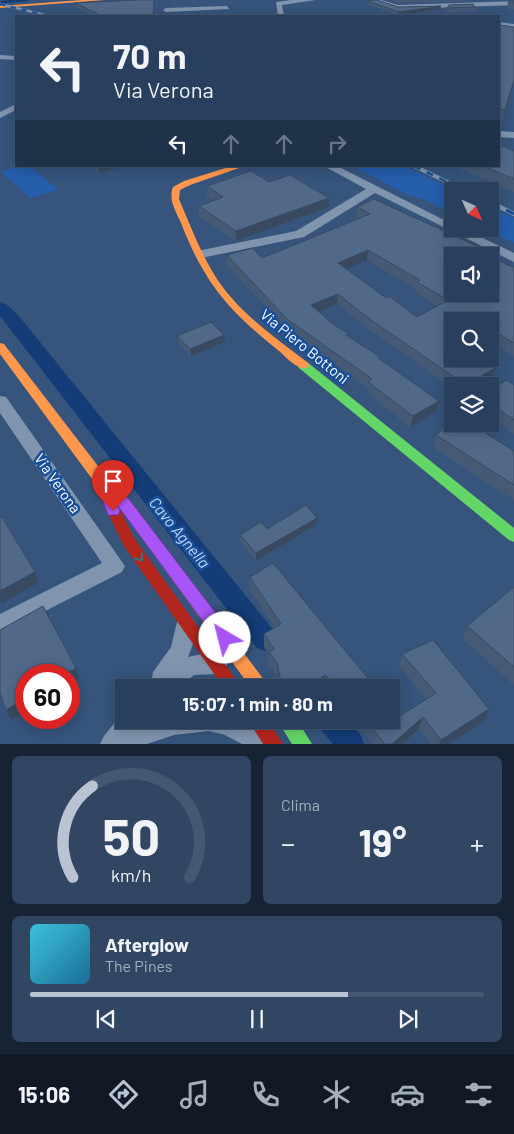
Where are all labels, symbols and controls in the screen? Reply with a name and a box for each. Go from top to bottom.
text: 70 m [113,34,187,76]
icon: left [30,35,95,100]
text: Via Verona [113,76,214,102]
icon: left [164,130,192,158]
icon: ahead [217,130,245,158]
icon: ahead [270,130,298,158]
icon: right [323,130,351,158]
north arrow [444,182,499,238]
map controls [444,182,499,432]
button: sound [444,247,499,302]
street label: Via Piero Bottoni [257,305,353,387]
button: search [444,312,499,367]
button: layers [444,377,499,432]
street label: Via Verona [31,450,85,516]
pin [92,460,134,511]
icon: arrive [99,467,127,495]
water label: Cavo Agnella [146,493,214,571]
one-way arrow [134,552,143,562]
position arrow [198,611,250,663]
speed limit sign: 60 [15,664,80,729]
text: 15:07 · 1 min · 80 m [182,692,333,715]
text: Clima [281,795,320,814]
text: 50 [103,804,160,866]
text: 19° [359,819,406,865]
text: − [281,826,295,860]
text: + [470,826,484,860]
text: km/h [111,864,152,886]
text: Afterglow [105,933,189,956]
text: The Pines [105,956,173,975]
icon: previous [92,1005,120,1033]
icon: pause [243,1005,271,1033]
icon: next [394,1005,422,1033]
icon: directions [106,1077,141,1112]
icon: music [177,1077,212,1112]
icon: phone [248,1077,283,1112]
icon: climate [319,1077,354,1112]
icon: car [390,1077,425,1112]
icon: filters [461,1077,496,1112]
text: 15:06 [18,1081,70,1107]

